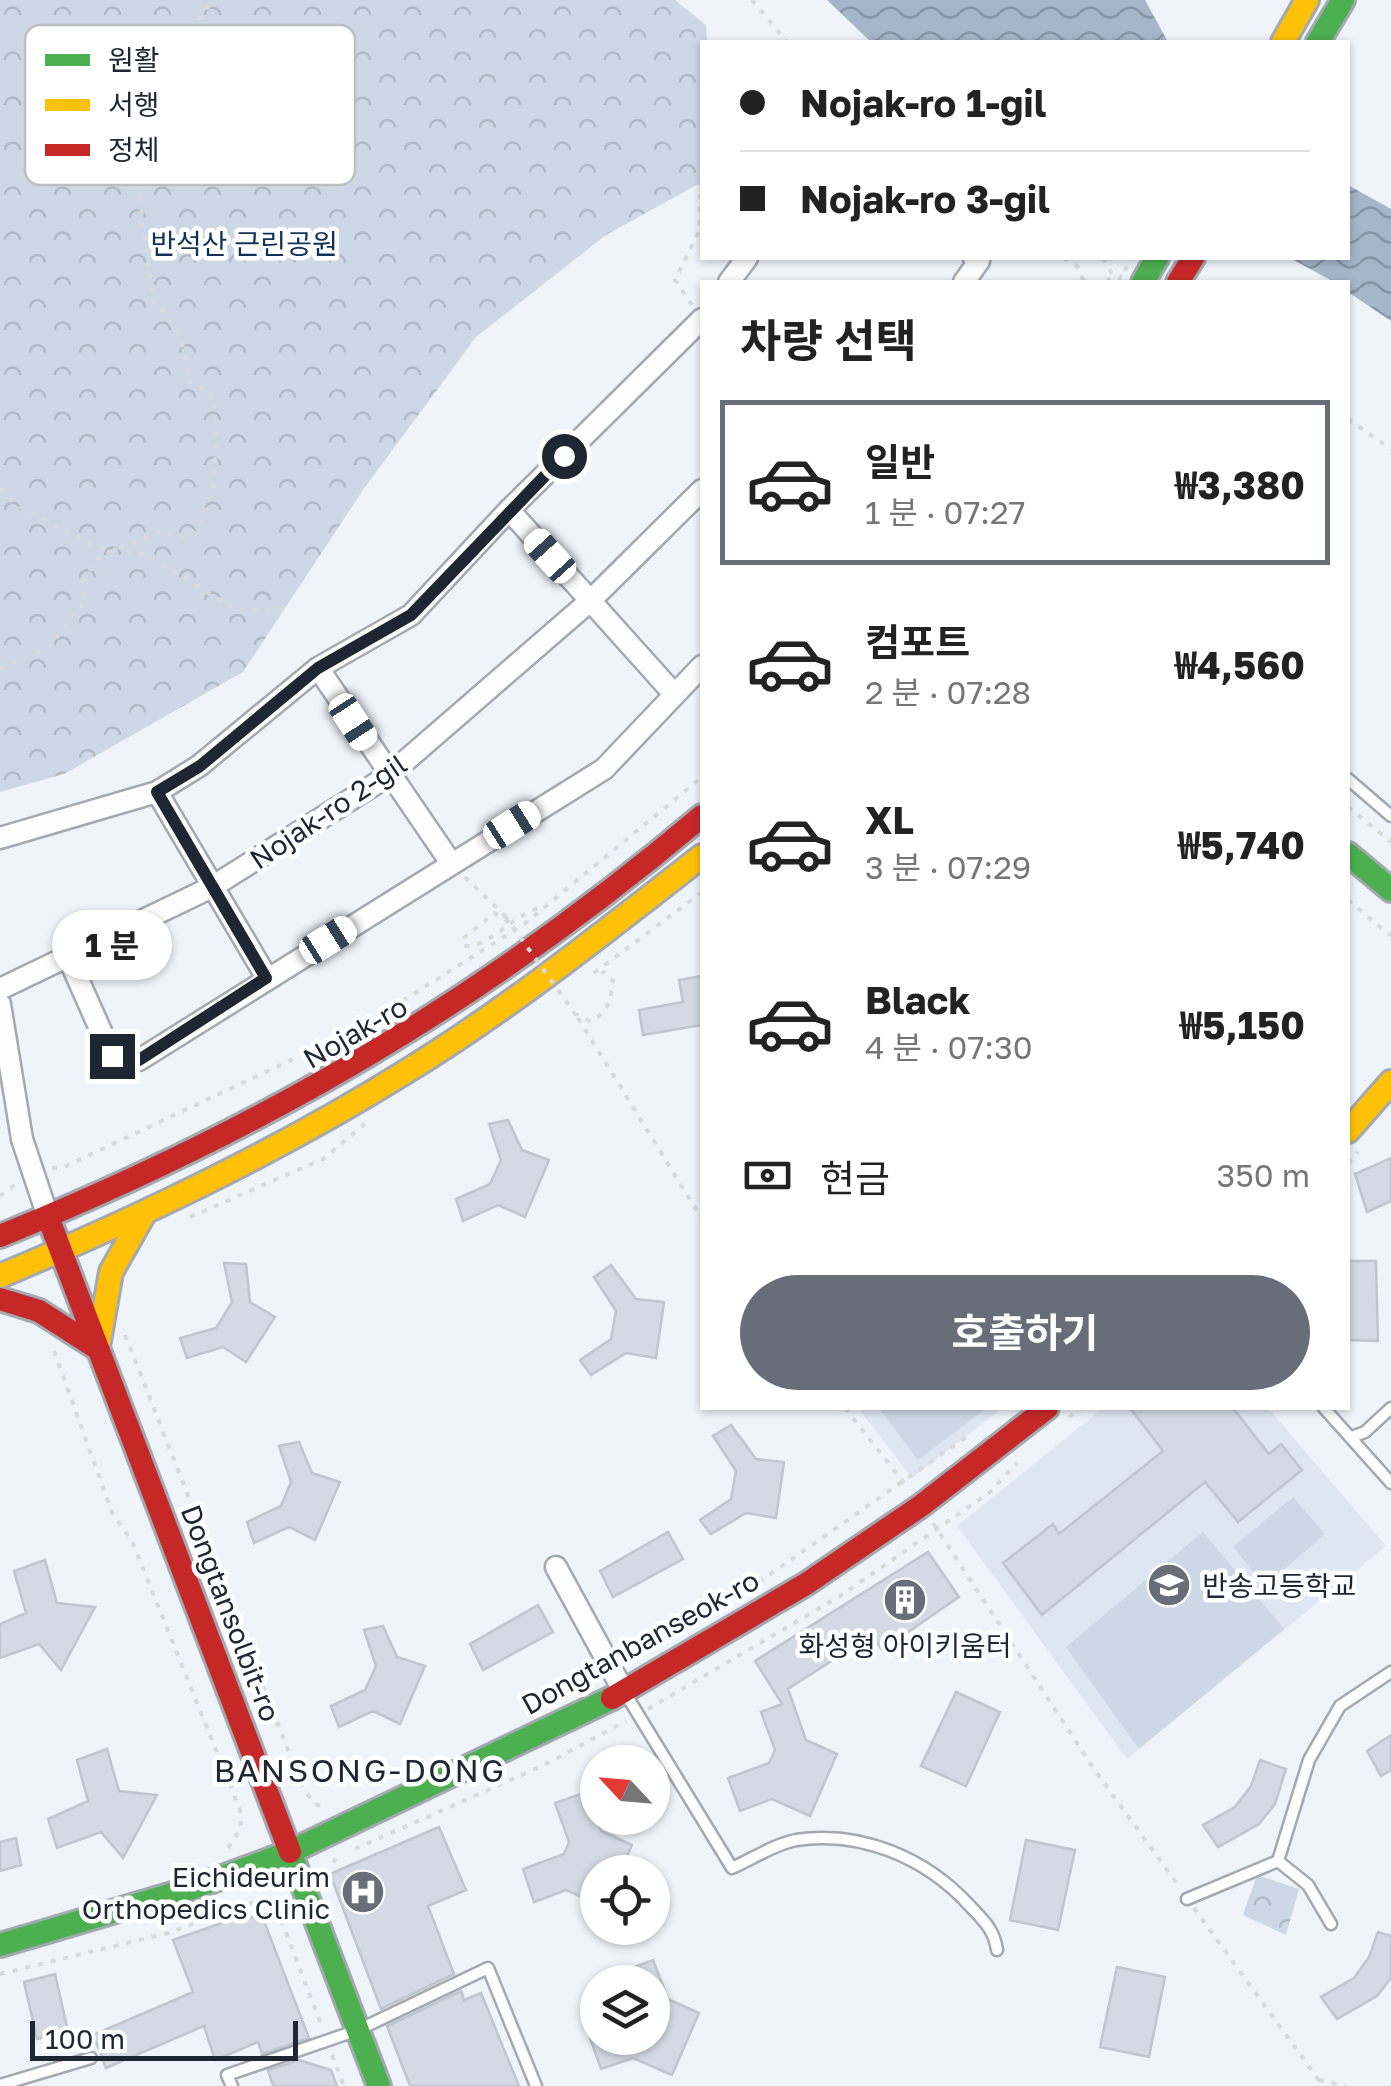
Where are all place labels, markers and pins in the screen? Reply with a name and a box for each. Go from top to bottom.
school or university icon: 반송고등학교 [1146,1562,1192,1608]
place label: 반송고등학교 [1202,1569,1357,1602]
building icon: 화성형 아이키움터 [882,1577,928,1623]
place label: 화성형 아이키움터 [798,1629,1012,1662]
place label: Eichideurim Orthopedics Clinic [82,1860,330,1925]
hospital icon: Eichideurim Orthopedics Clinic [340,1869,386,1915]

